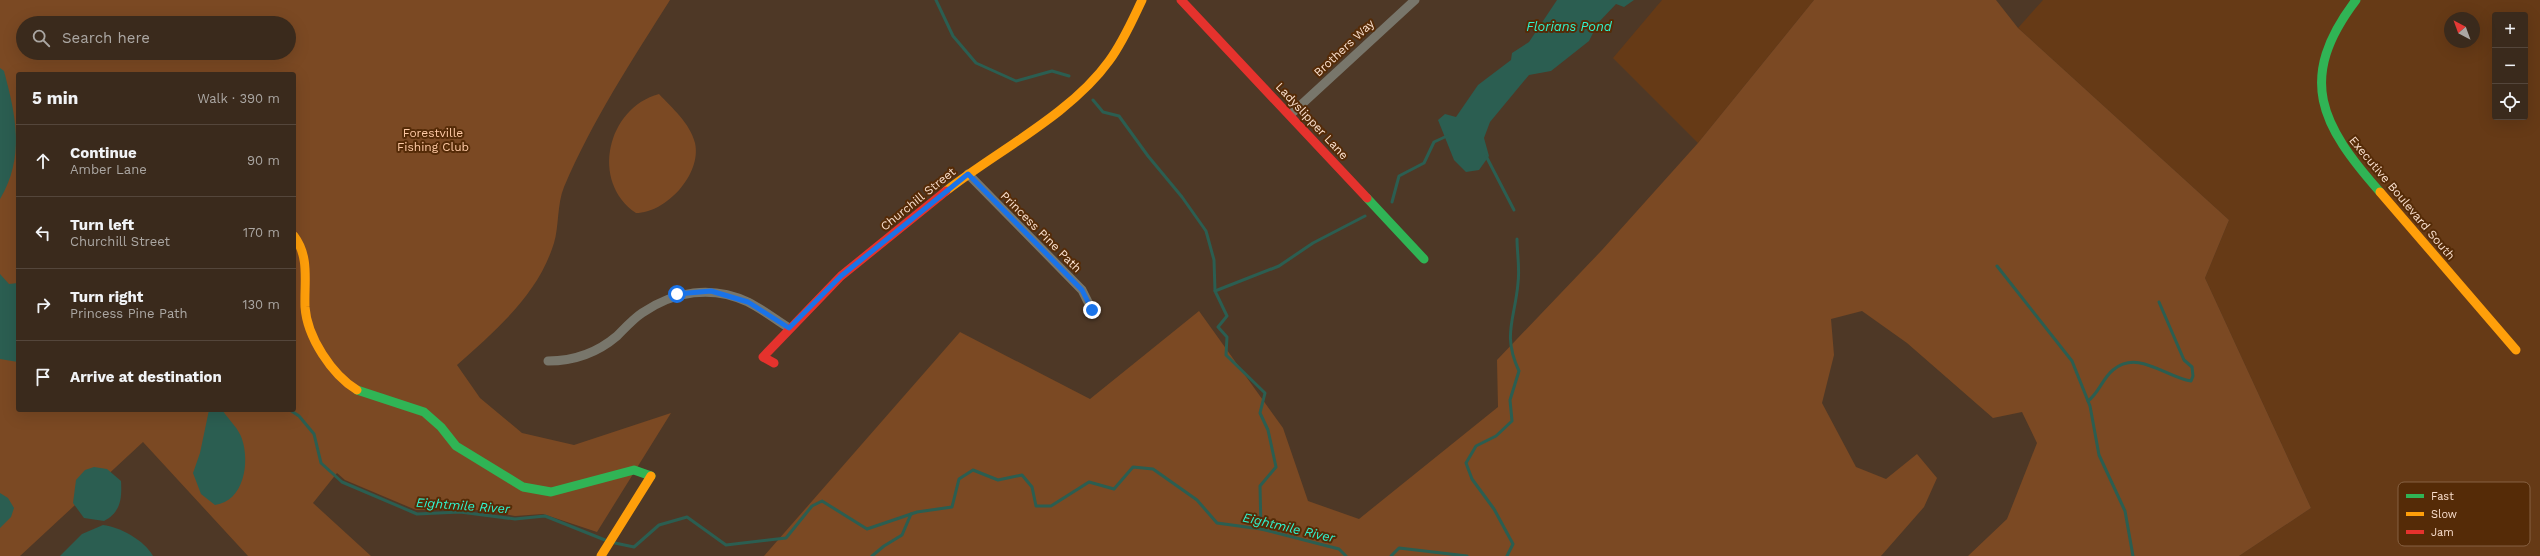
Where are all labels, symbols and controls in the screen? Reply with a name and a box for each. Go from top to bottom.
north arrow [2444,12,2480,48]
map controls [2492,12,2528,120]
button: + [2492,12,2528,48]
search box [16,16,296,60]
street label: Brothers Way [1311,16,1378,80]
water label: Florians Pond [1526,19,1613,34]
icon: search [30,27,52,49]
text: Search here [62,29,150,47]
button: − [2492,48,2528,84]
street label: Ladyslipper Lane [1273,80,1351,162]
button: locate [2492,84,2528,120]
text: 5 min [32,88,78,108]
text: Walk · 390 m [197,91,280,106]
park label: Forestville Fishing Club [397,126,469,154]
street label: Executive Boulevard South [2346,133,2458,263]
text: Continue [70,144,137,162]
icon: ahead [32,150,54,172]
text: 90 m [247,153,280,168]
text: Amber Lane [70,162,147,177]
street label: Churchill Street [878,165,958,233]
street label: Princess Pine Path [998,189,1084,275]
text: Turn left [70,216,134,234]
icon: left [32,222,54,244]
text: 170 m [243,225,280,240]
text: Churchill Street [70,234,170,249]
route start [668,285,686,303]
text: Turn right [70,288,143,306]
icon: right [32,294,54,316]
text: 130 m [242,297,280,312]
route end [1083,301,1101,319]
text: Princess Pine Path [70,306,188,321]
icon: arrive [32,366,54,388]
text: Arrive at destination [70,368,222,386]
legend [2398,482,2530,546]
text: Fast [2431,490,2454,503]
water label: Eightmile River [415,495,511,516]
text: Slow [2431,508,2457,521]
water label: Eightmile River [1241,510,1337,546]
text: Jam [2431,526,2454,539]

